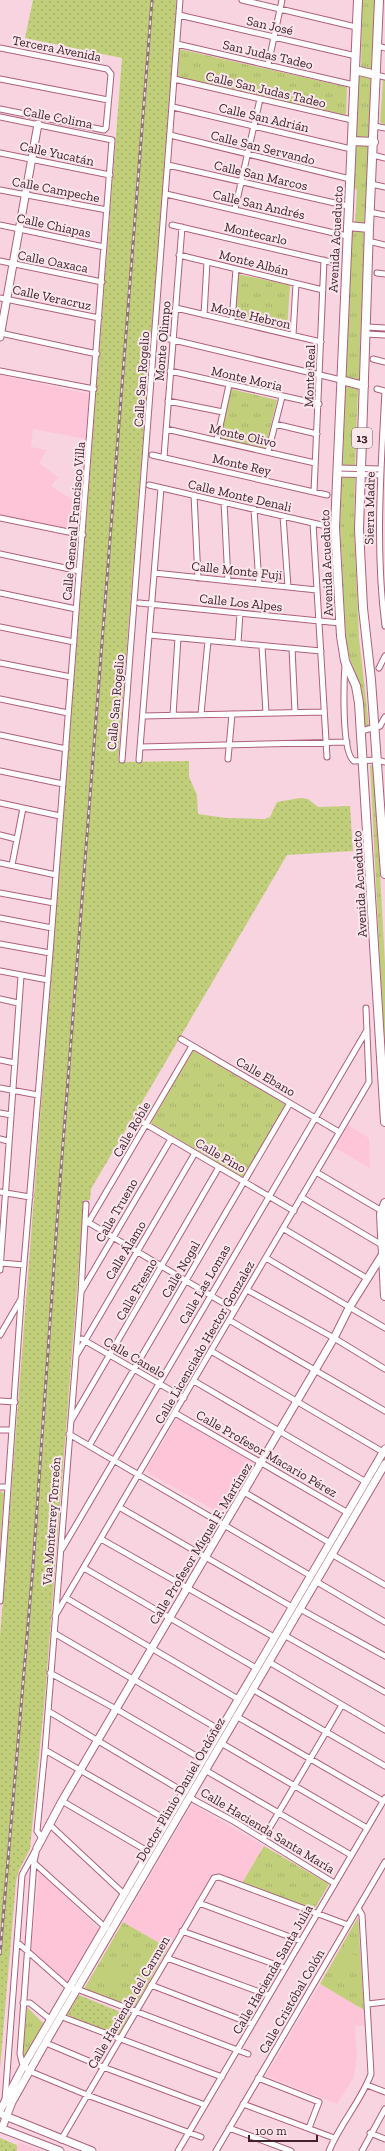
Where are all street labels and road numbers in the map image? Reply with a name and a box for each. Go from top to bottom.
street label: San José [245,13,295,38]
street label: Tercera Avenida [11,33,103,65]
street label: San Judas Tadeo [221,37,315,72]
street label: Calle San Judas Tadeo [204,68,328,111]
street label: Calle San Adrián [217,100,311,135]
street label: Calle Colima [22,103,95,132]
street label: Calle San Servando [209,127,317,168]
street label: Calle Yucatán [18,138,96,169]
street label: Calle San Marcos [213,157,309,194]
street label: Calle Campeche [11,174,101,205]
street label: Avenida Acueducto [325,185,346,293]
street label: Calle San Andrés [211,187,307,222]
street label: Calle Chiapas [15,210,93,241]
street label: Montecarlo [223,219,289,248]
street label: Calle Oaxaca [16,247,90,276]
street label: Monte Albán [217,247,291,279]
street label: Calle Veracruz [11,282,93,313]
street label: Monte Hebron [210,299,293,332]
street label: Monte Olimpo [152,300,174,382]
street label: Calle San Rogelio [131,330,152,427]
street label: Monte Real [301,344,318,408]
street label: Monte Moria [210,363,285,394]
street label: Monte Olivo [208,420,278,451]
road number: 13 [352,428,372,448]
street label: Calle General Francisco Villa [59,440,88,601]
street label: Monte Rey [211,450,273,479]
street label: Sierra Madre [361,471,378,545]
street label: Calle Monte Denali [187,476,294,515]
street label: Avenida Acueducto [317,509,336,617]
street label: Calle Monte Fuji [191,558,283,584]
street label: Calle Los Alpes [199,591,284,614]
street label: Calle San Rogelio [104,653,127,750]
street label: Avenida Acueducto [349,830,370,938]
street label: Calle Ebano [234,1054,298,1100]
street label: Calle Roble [110,1099,153,1160]
street label: Calle Pino [193,1135,249,1176]
street label: Calle Trueno [92,1175,141,1245]
street label: Calle Álamo [102,1218,149,1283]
street label: Calle Nogal [158,1238,203,1300]
street label: Calle Las Lomas [176,1241,233,1327]
street label: Calle Fresno [113,1255,160,1323]
street label: Calle Licenciado Hector Gonzalez [151,1258,257,1427]
street label: Calle Canelo [101,1334,169,1381]
street label: Calle Profesor Macario Pérez [194,1407,340,1500]
street label: Via Monterrey Torreón [39,1456,63,1586]
street label: Calle Profesor Miguel F. Martínez [146,1460,255,1627]
street label: Doctor Plinio Daniel Ordóñez [133,1714,228,1864]
street label: Calle Hacienda Santa María [198,1784,338,1877]
street label: Calle Hacienda Santa Julia [229,1901,316,2037]
street label: Calle Hacienda del Carmen [84,1933,173,2071]
street label: Calle Cristóbal Colón [256,1946,328,2056]

